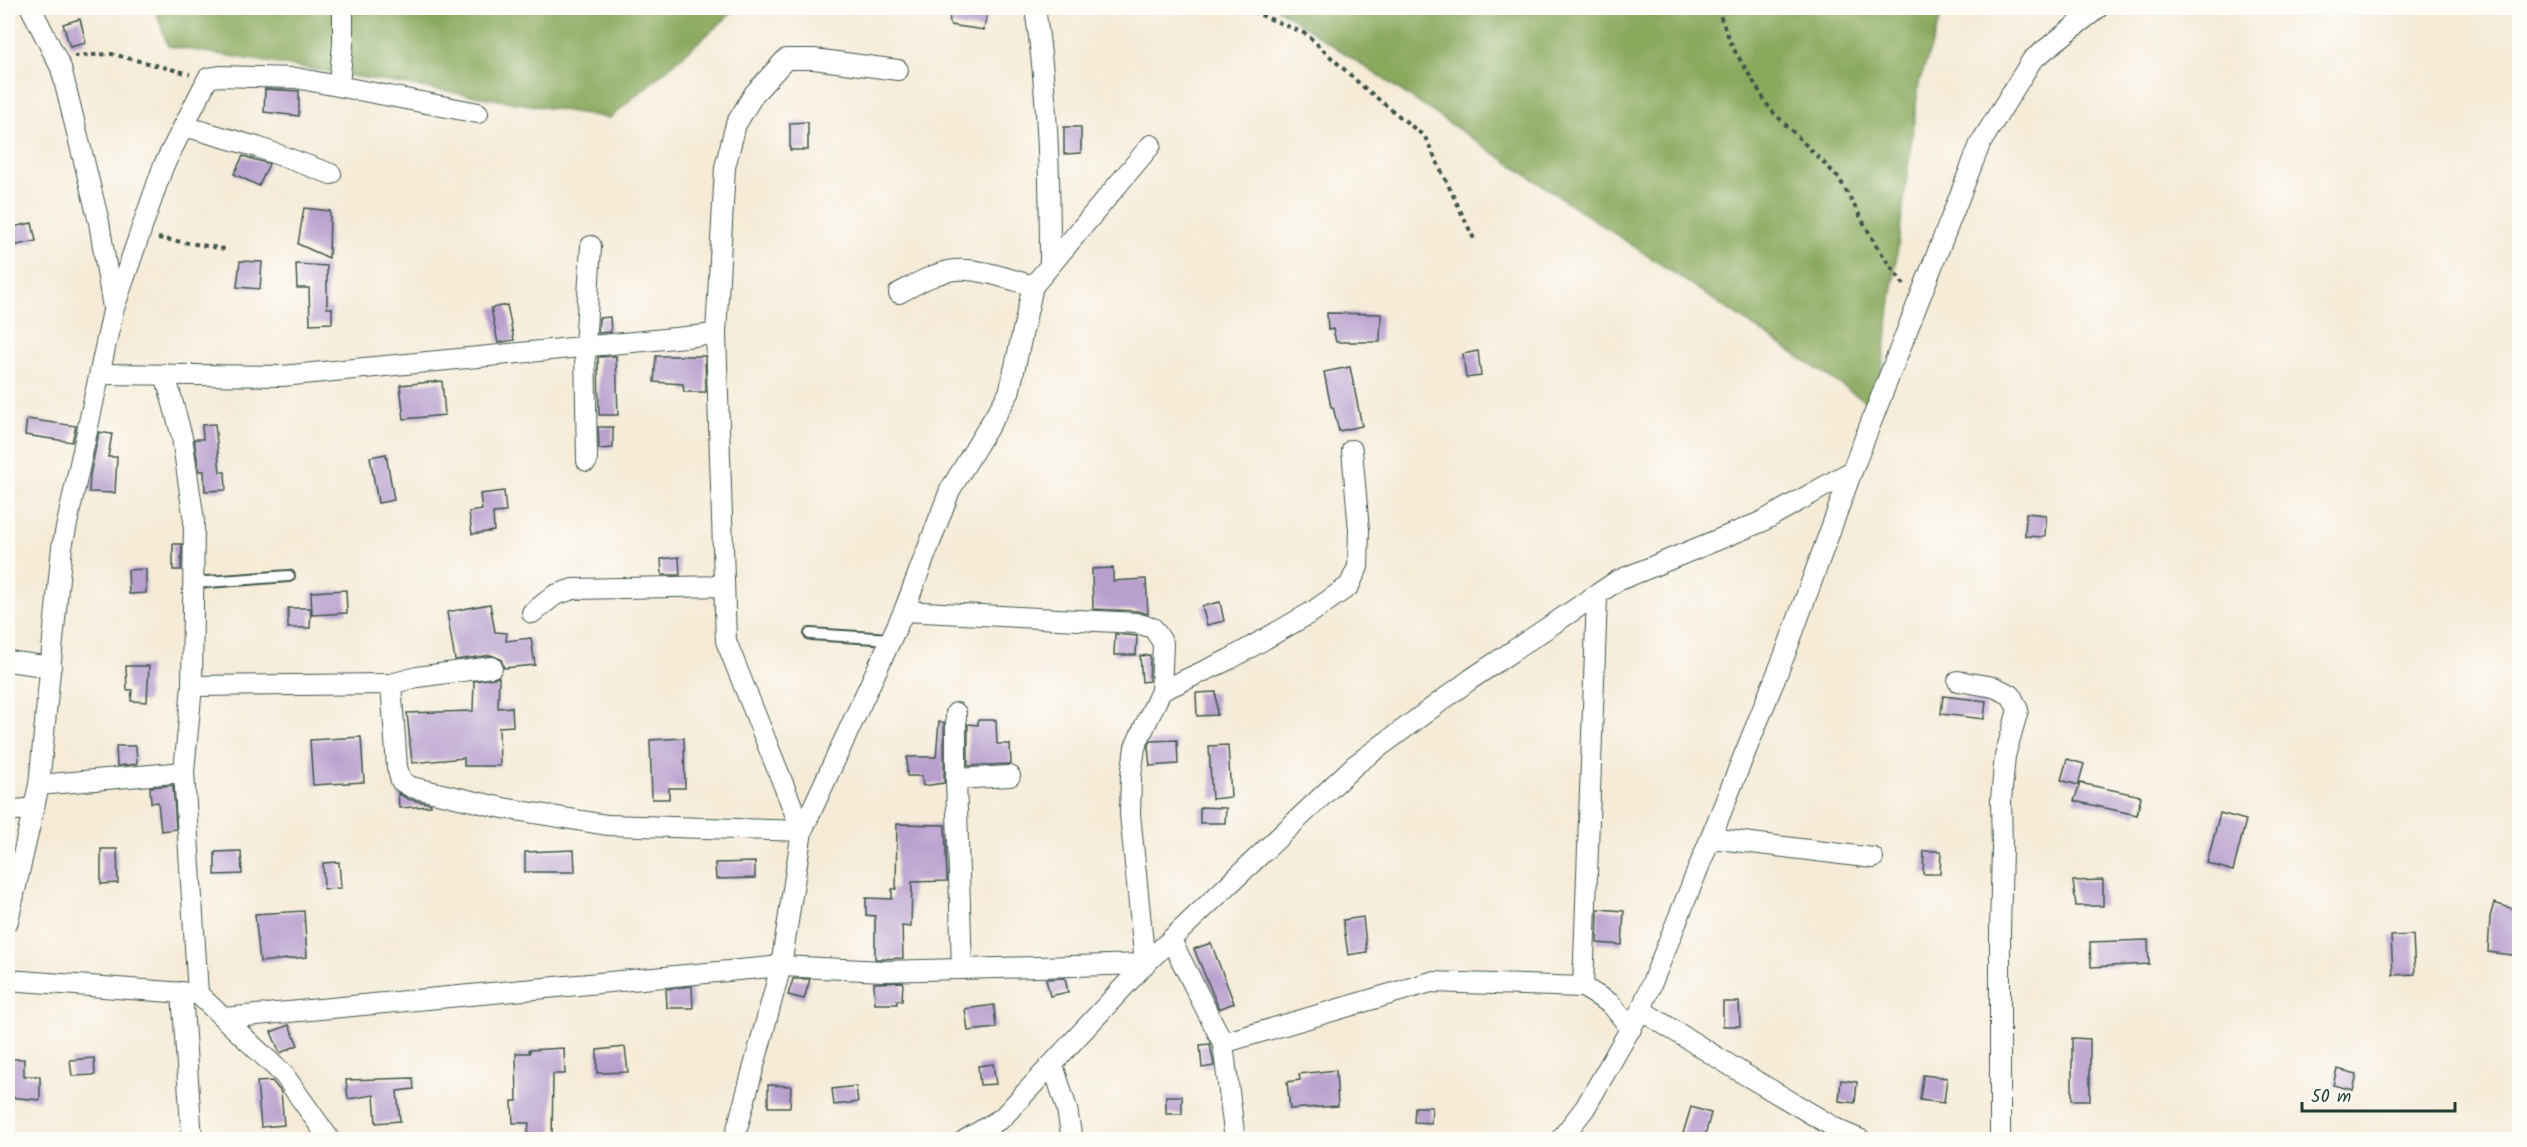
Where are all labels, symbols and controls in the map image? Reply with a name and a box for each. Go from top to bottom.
scale bar [2302,1075,2455,1113]
text: 50 m [2311,1083,2351,1112]

